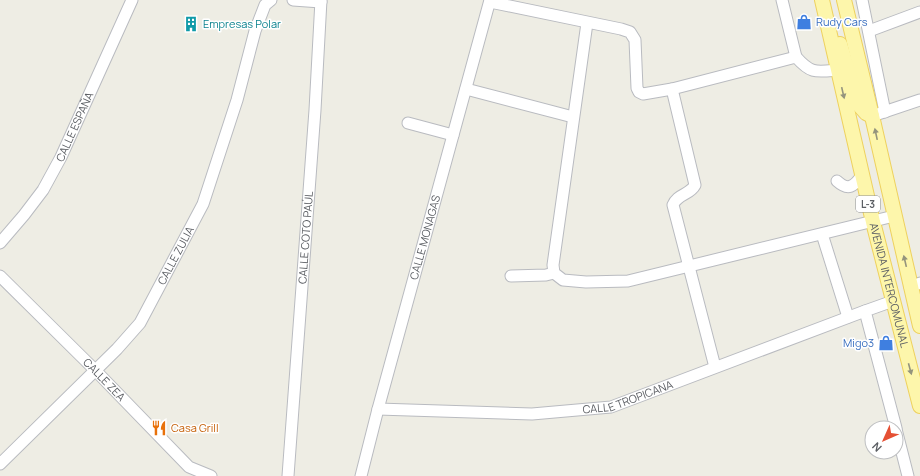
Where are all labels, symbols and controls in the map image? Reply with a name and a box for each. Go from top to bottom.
shop icon: Rudy Cars [795,13,813,31]
place label: Rudy Cars [816,14,868,29]
building icon: Empresas Polar [182,15,200,33]
place label: Empresas Polar [203,16,281,31]
one-way arrow [840,86,846,99]
street label: CALLE ESPAÑA [52,89,96,164]
one-way arrow [873,128,879,140]
street label: CALLE COTO PAÚL [294,190,316,285]
street label: CALLE MONAGAS [406,193,443,281]
road number: L-3 [856,196,880,212]
street label: AVENIDA INTERCOMUNAL [866,221,913,349]
street label: CALLE ZULIA [154,224,197,287]
one-way arrow [901,255,907,267]
shop icon: Migo3 [877,334,895,352]
place label: Migo3 [843,335,874,350]
street label: CALLE ZEA [80,355,129,404]
one-way arrow [907,363,913,375]
street label: CALLE TROPICANA [582,376,675,416]
restaurant icon: Casa Grill [150,419,168,437]
place label: Casa Grill [171,420,219,435]
north arrow [864,420,904,460]
text: N [868,439,885,456]

